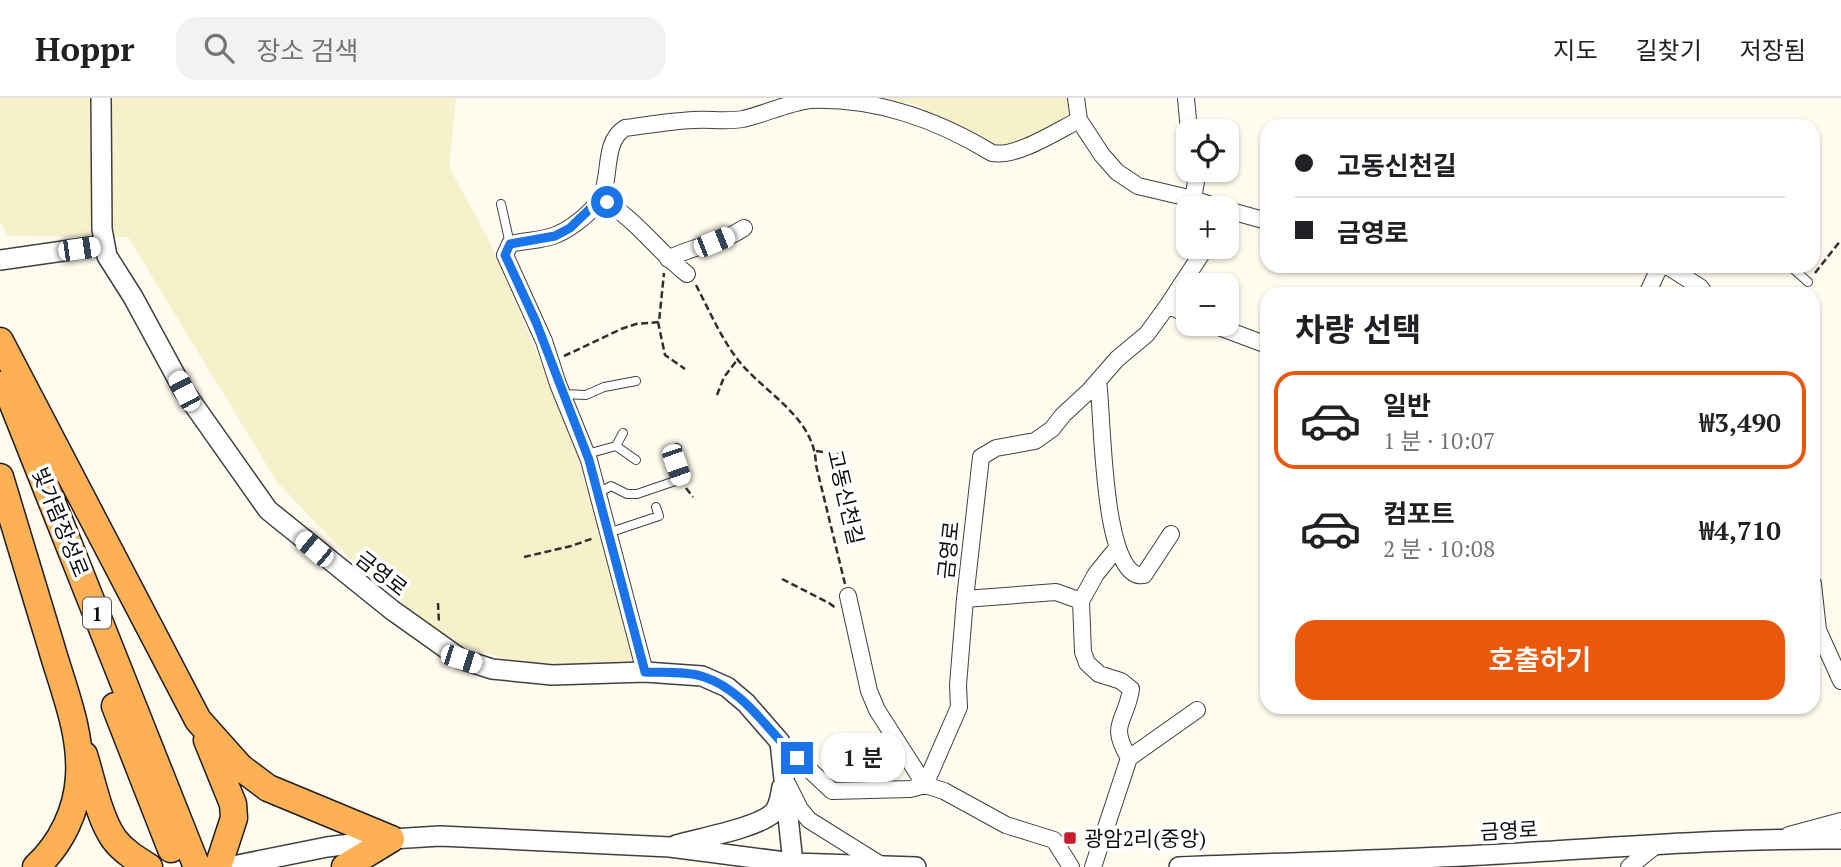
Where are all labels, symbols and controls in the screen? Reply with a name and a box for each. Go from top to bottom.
search box [176,17,666,80]
text: Hoppr [35,27,134,70]
icon: search [200,29,238,67]
text: 장소 검색 [256,33,358,67]
text: 지도 [1553,34,1598,66]
text: 길찾기 [1636,34,1702,66]
text: 저장됨 [1740,34,1806,66]
map controls [1176,119,1239,336]
button: locate [1176,119,1239,182]
text: 고동신천길 [1337,148,1457,182]
route start [591,186,623,218]
button: + [1176,196,1239,259]
text: 금영로 [1337,215,1409,249]
car [691,224,738,260]
car [57,236,102,262]
button: − [1176,273,1239,336]
text: 차량 선택 [1295,308,1421,350]
car [165,368,204,414]
text: 일반 [1383,388,1431,422]
icon: car [1299,389,1362,452]
text: ₩3,490 [1699,405,1781,439]
text: 1 분 · 10:07 [1383,425,1495,456]
car [660,442,693,488]
street label: 고동신천길 [821,447,871,547]
street label: 빛가람장성로 [26,463,96,581]
text: 컴포트 [1383,496,1455,530]
icon: car [1299,497,1362,560]
text: ₩4,710 [1699,513,1781,547]
street label: 금영로 [931,520,965,580]
car [292,527,337,571]
text: 2 분 · 10:08 [1383,533,1495,564]
street label: 금영로 [351,544,413,602]
road number: 1 [83,598,111,628]
button: 호출하기 [1295,620,1785,700]
car [438,643,485,675]
callout: 1 분 [822,734,906,782]
route end [781,742,813,774]
text: 1 분 [843,742,883,773]
street label: 금영로 [1479,815,1539,845]
place label: 광암2리(중앙) [1084,824,1206,852]
marker: 광암2리(중앙) [1062,830,1078,846]

